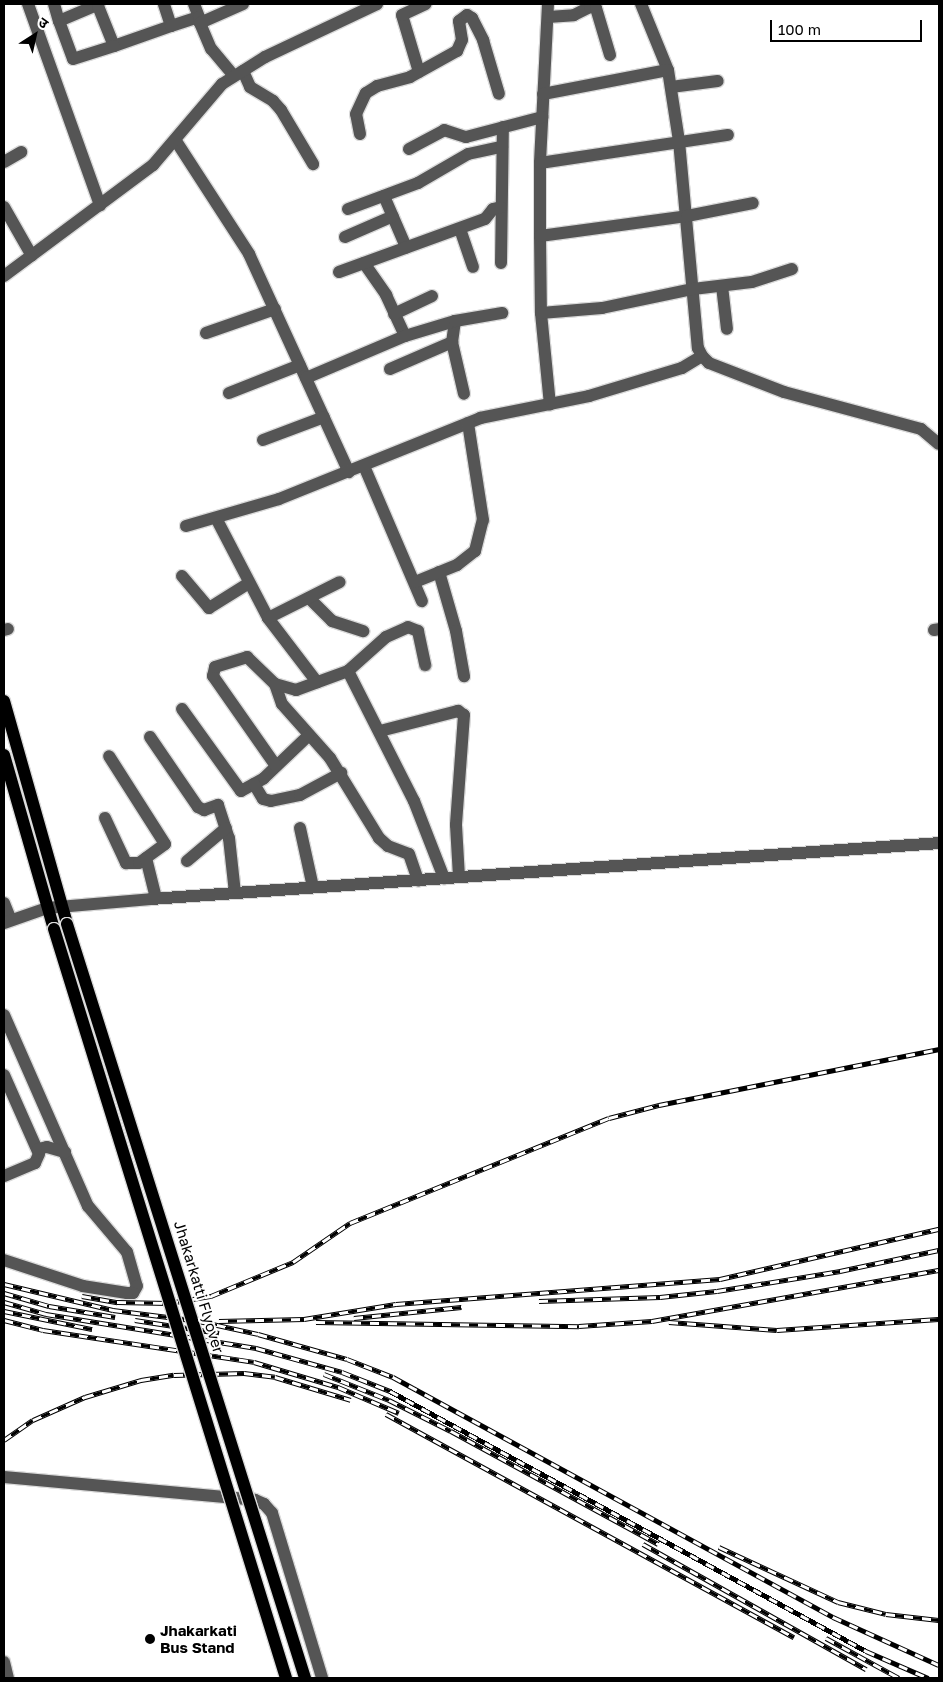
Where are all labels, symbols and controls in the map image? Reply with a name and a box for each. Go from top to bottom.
north arrow [10,10,60,60]
scale bar [773,10,926,42]
text: उ [36,13,52,32]
text: 100 m [778,20,821,38]
street label: Jhakarkatti Flyover [170,1218,228,1356]
place label: Jhakarkati Bus Stand [160,1621,237,1656]
marker: Jhakarkati Bus Stand [144,1633,156,1645]

